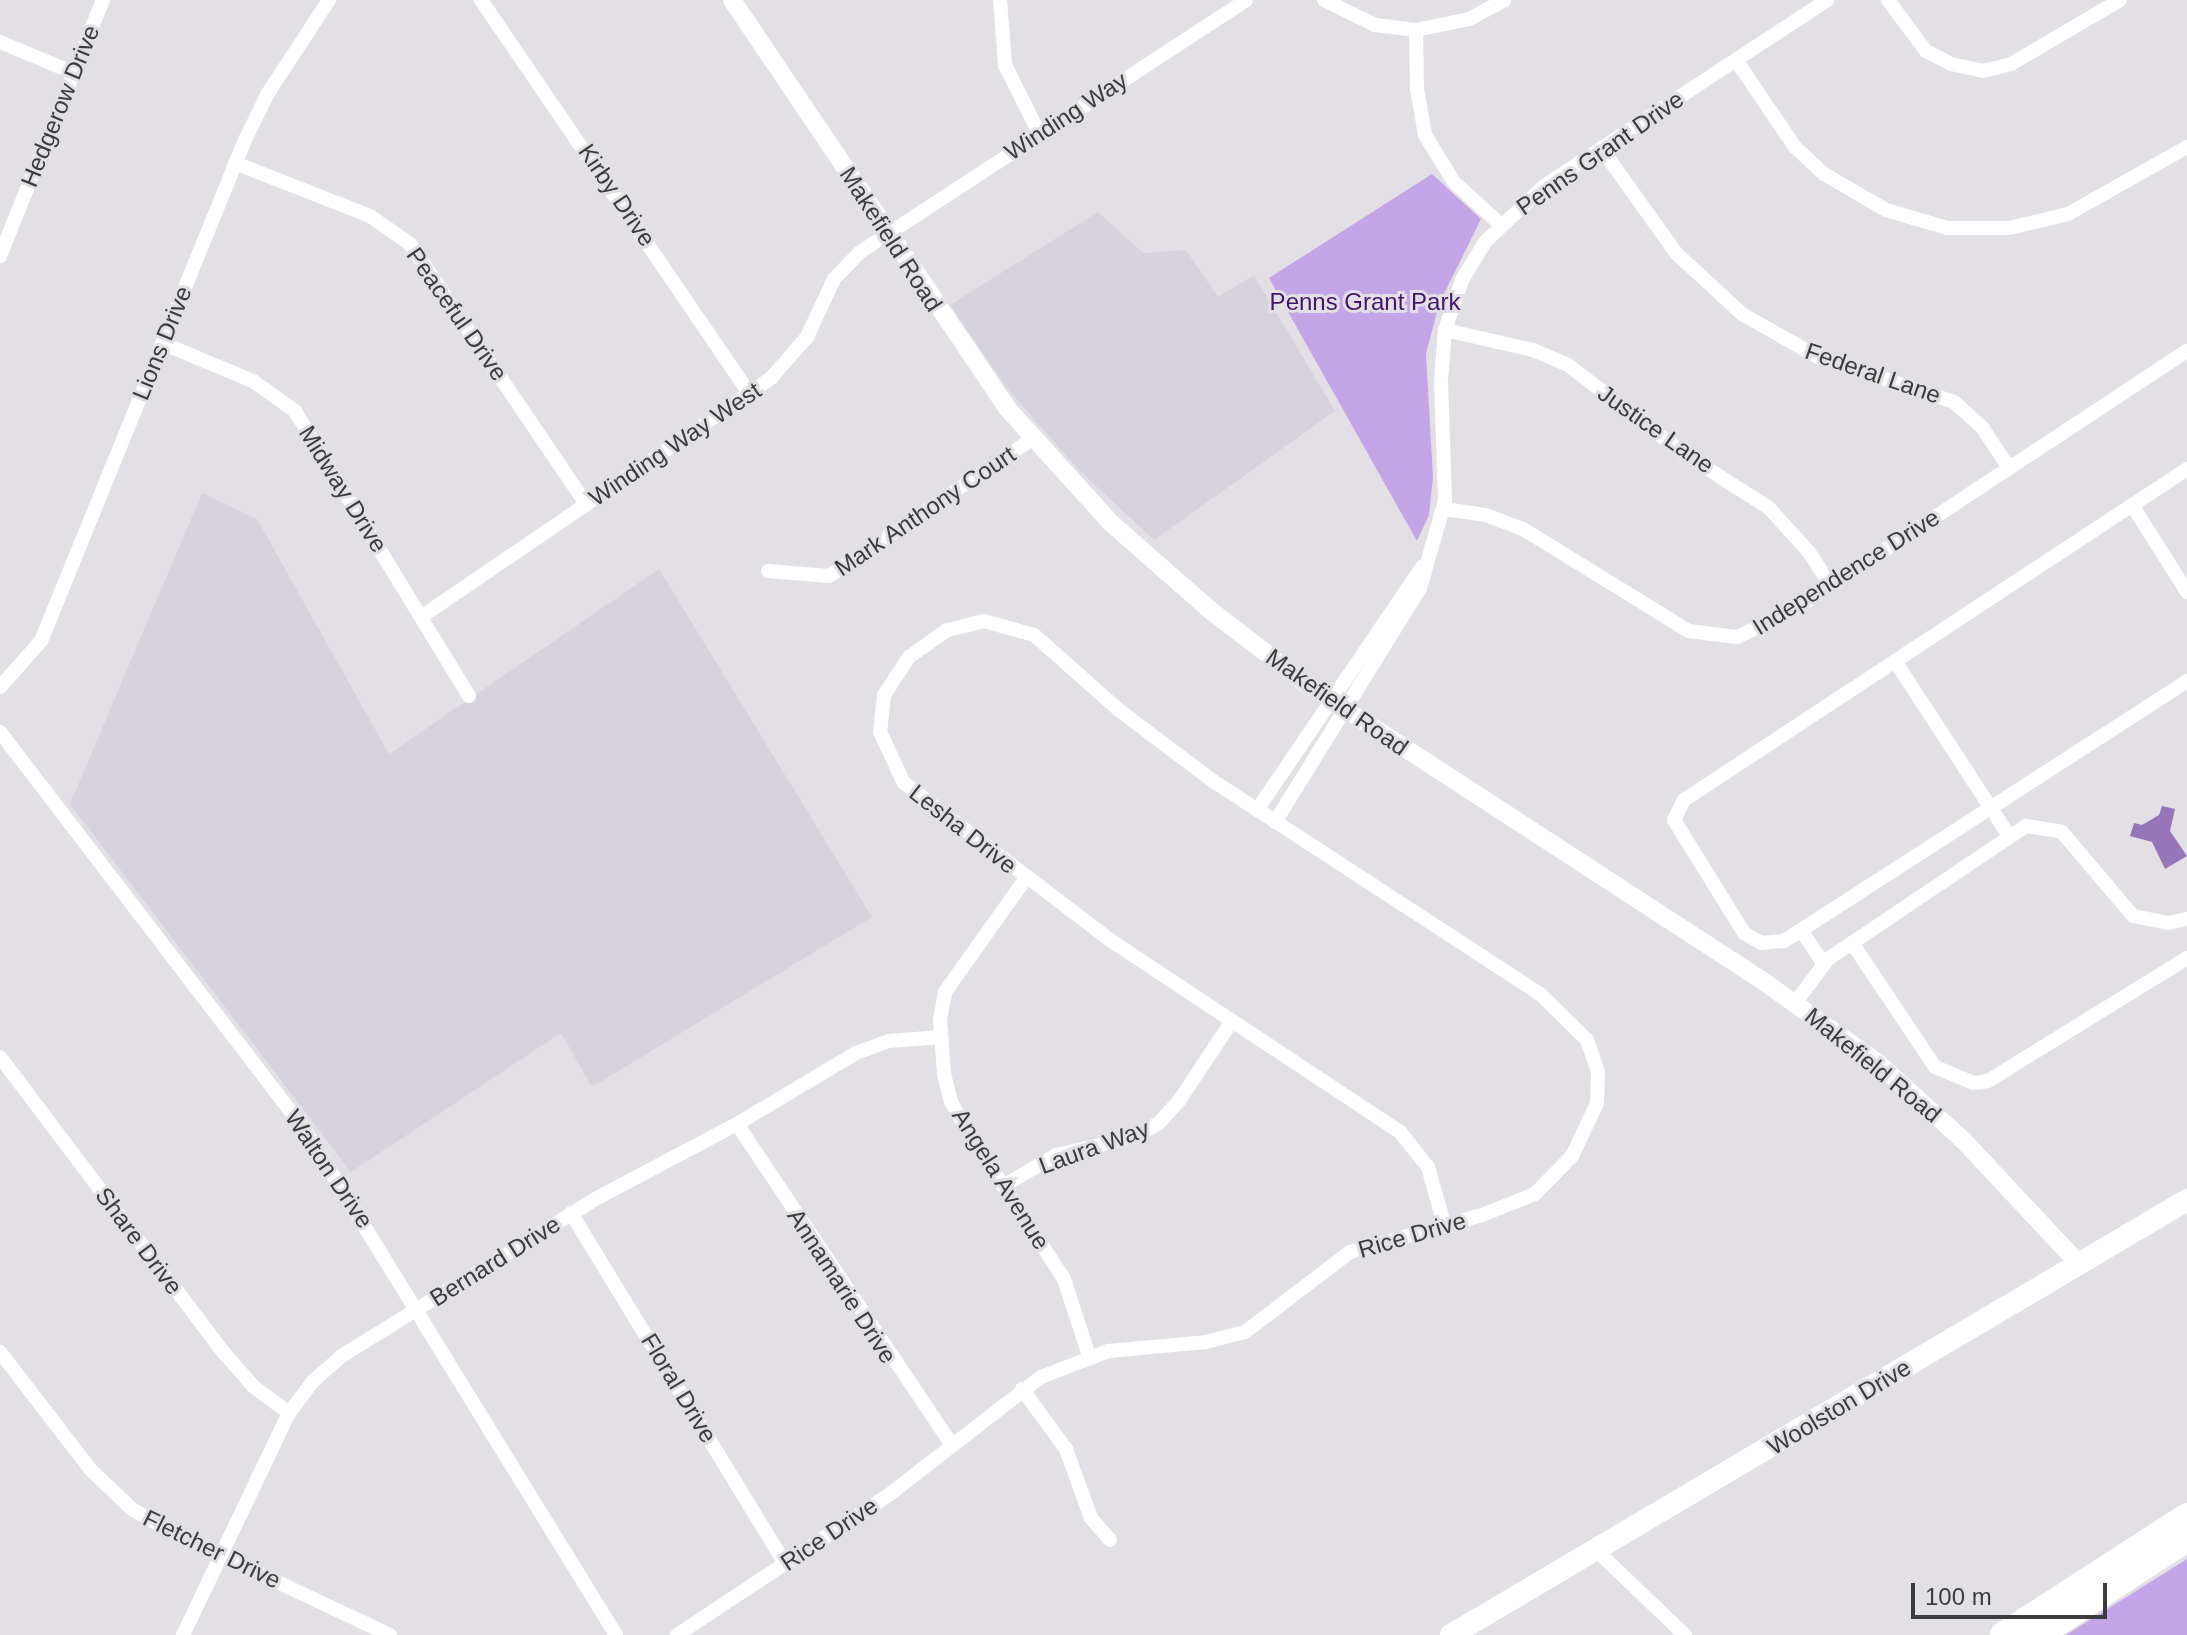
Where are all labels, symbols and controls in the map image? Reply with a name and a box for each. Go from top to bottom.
street label: Hedgerow Drive [14,21,106,191]
street label: Winding Way [999,66,1133,166]
street label: Penns Grant Drive [1511,85,1689,221]
street label: Kirby Drive [572,138,662,252]
street label: Makefield Road [834,161,948,317]
street label: Peaceful Drive [400,242,514,386]
street label: Lions Drive [126,282,198,404]
park label: Penns Grant Park [1270,288,1460,316]
street label: Federal Lane [1801,336,1945,410]
street label: Winding Way West [583,376,767,512]
street label: Justice Lane [1593,379,1719,479]
street label: Midway Drive [293,420,393,558]
street label: Mark Anthony Court [828,439,1022,583]
street label: Independence Drive [1747,503,1945,641]
street label: Makefield Road [1260,642,1414,762]
street label: Lesha Drive [904,778,1022,880]
street label: Makefield Road [1799,1001,1947,1129]
street label: Angela Avenue [946,1103,1056,1255]
street label: Walton Drive [279,1104,379,1234]
street label: Laura Way [1035,1114,1153,1180]
street label: Share Drive [89,1182,189,1300]
street label: Annamarie Drive [781,1203,903,1369]
street label: Rice Drive [1355,1206,1469,1264]
street label: Bernard Drive [425,1210,565,1312]
street label: Floral Drive [635,1328,723,1448]
street label: Woolston Drive [1762,1353,1916,1461]
street label: Rice Drive [775,1491,883,1577]
street label: Fletcher Drive [139,1503,285,1595]
scale bar [1915,1567,2111,1617]
text: 100 m [1925,1583,1992,1610]

